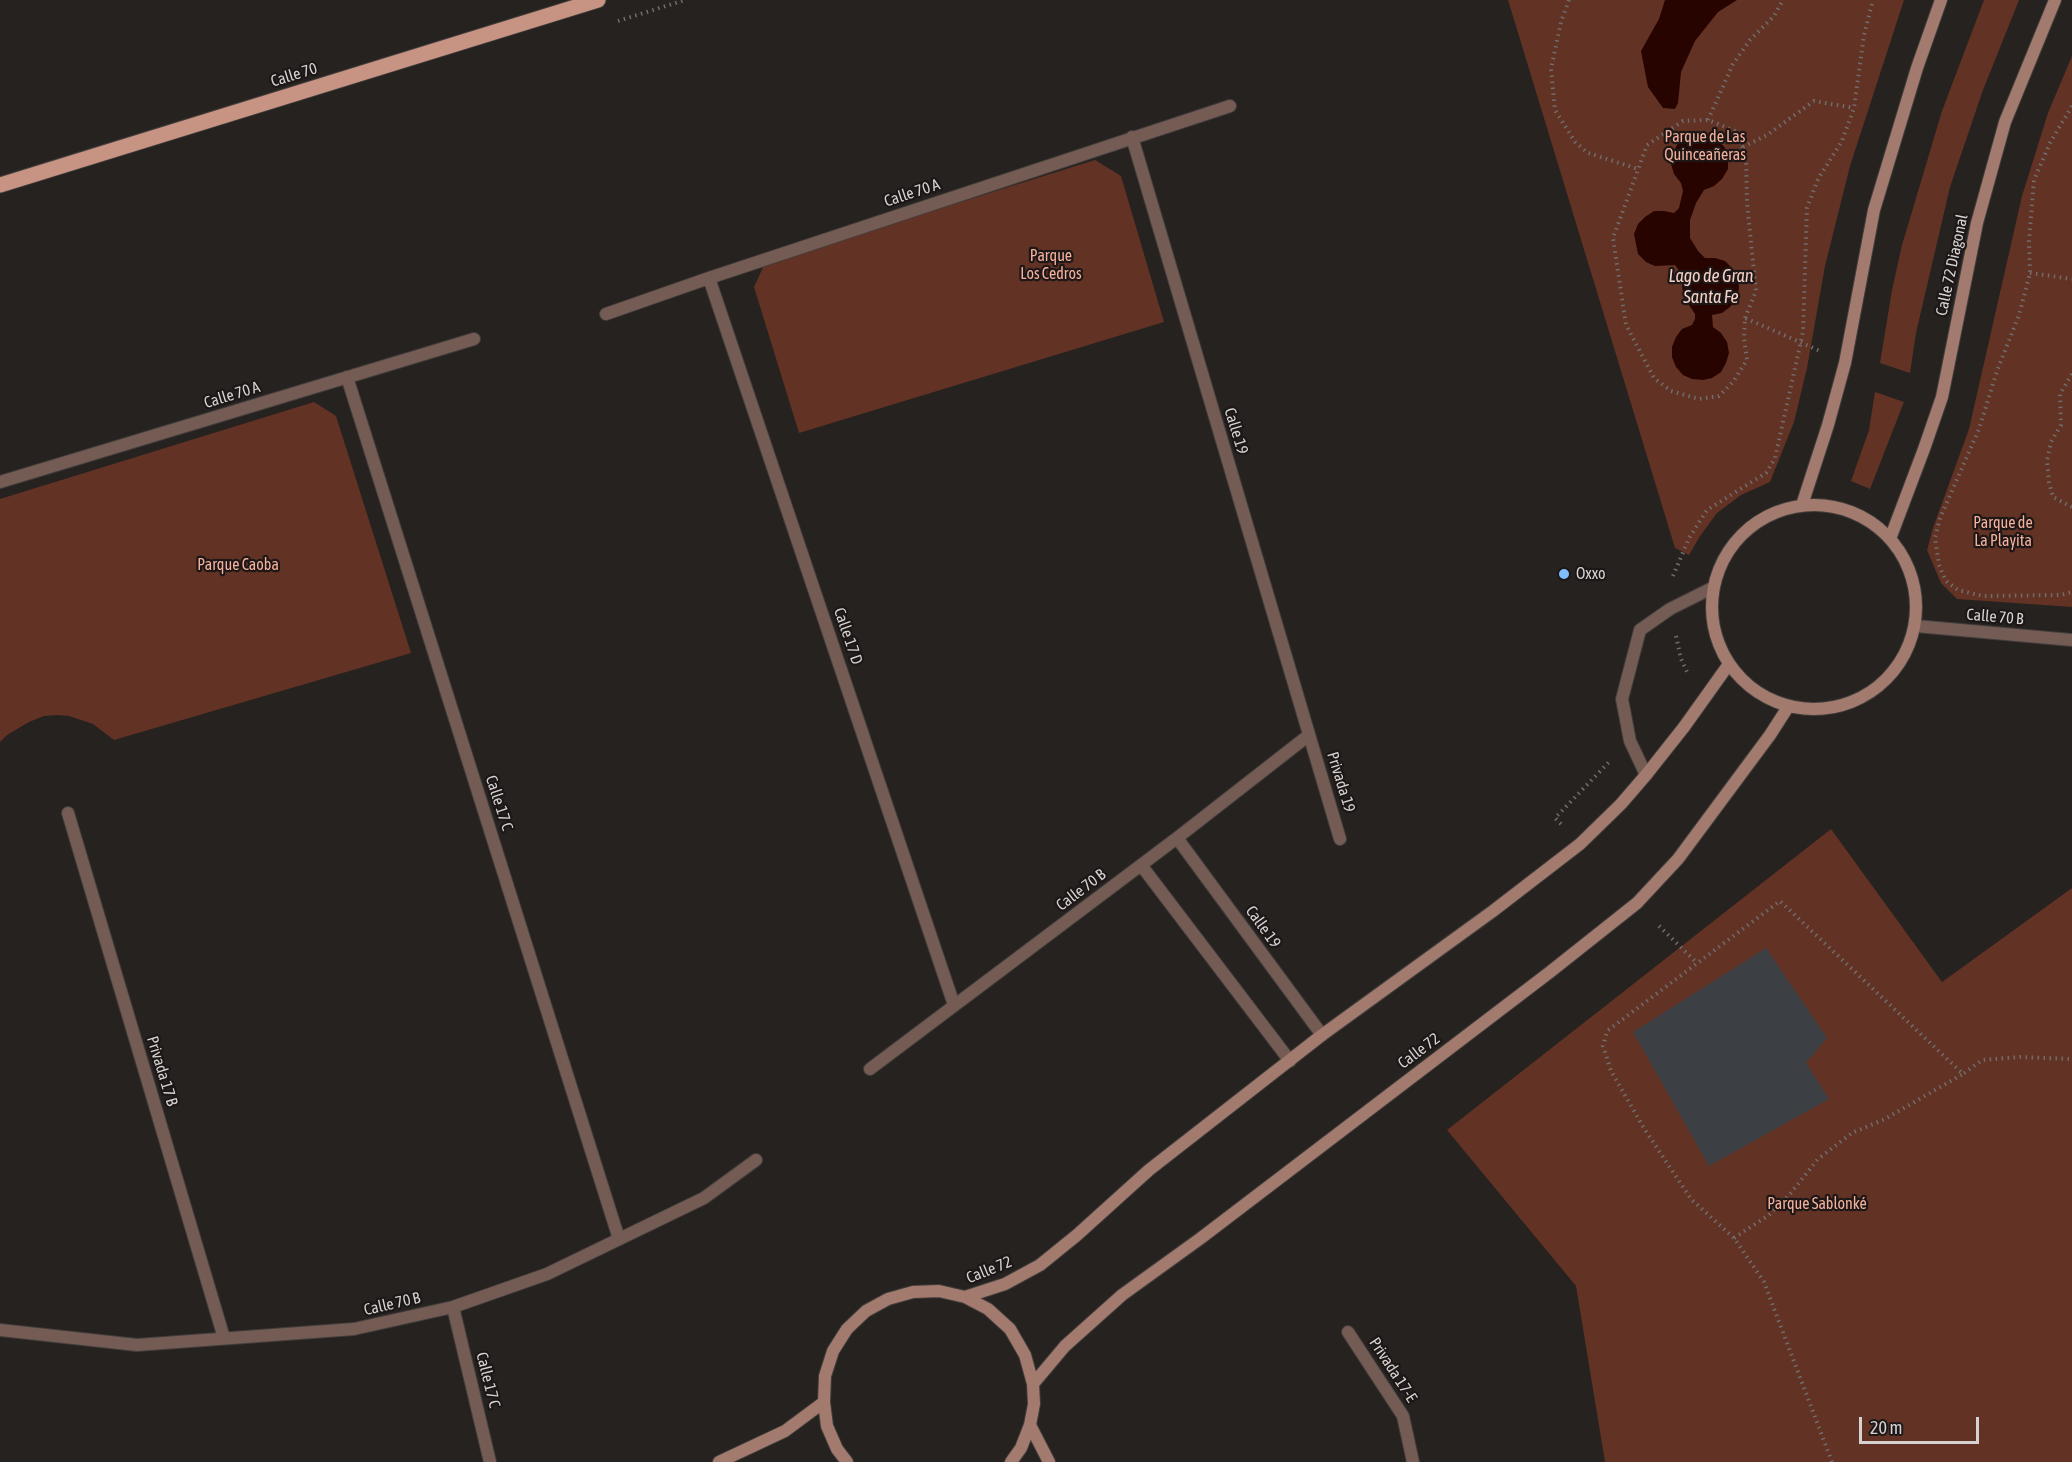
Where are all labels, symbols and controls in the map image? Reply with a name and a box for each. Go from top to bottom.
street label: Calle 70 [269,59,319,91]
park label: Parque de Las Quinceañeras [1664,127,1746,165]
street label: Calle 70 A [882,175,942,211]
street label: Calle 72 Diagonal [1932,213,1972,317]
park label: Parque Los Cedros [1020,246,1082,284]
water label: Lago de Gran Santa Fe [1669,265,1753,308]
street label: Calle 70 A [202,377,262,413]
street label: Calle 19 [1220,406,1252,456]
park label: Parque de La Playita [1973,513,2033,551]
park label: Parque Caoba [197,555,279,575]
place label: Oxxo [1576,564,1606,584]
marker: Oxxo [1557,567,1571,581]
street label: Calle 17 D [829,605,867,667]
street label: Calle 70 B [1966,605,2024,629]
street label: Privada 19 [1323,749,1359,815]
street label: Calle 17 C [481,773,517,833]
street label: Calle 70 B [1052,865,1110,915]
street label: Calle 19 [1241,902,1285,952]
street label: Calle 72 [1394,1029,1444,1073]
street label: Privada 17 B [142,1034,182,1108]
park label: Parque Sablonké [1767,1194,1867,1214]
street label: Calle 72 [963,1252,1015,1288]
street label: Calle 70 B [362,1288,422,1320]
street label: Privada 17-E [1365,1334,1421,1406]
street label: Calle 17 C [472,1350,504,1410]
scale bar [1862,1405,1982,1443]
text: 20 m [1870,1417,1902,1438]

